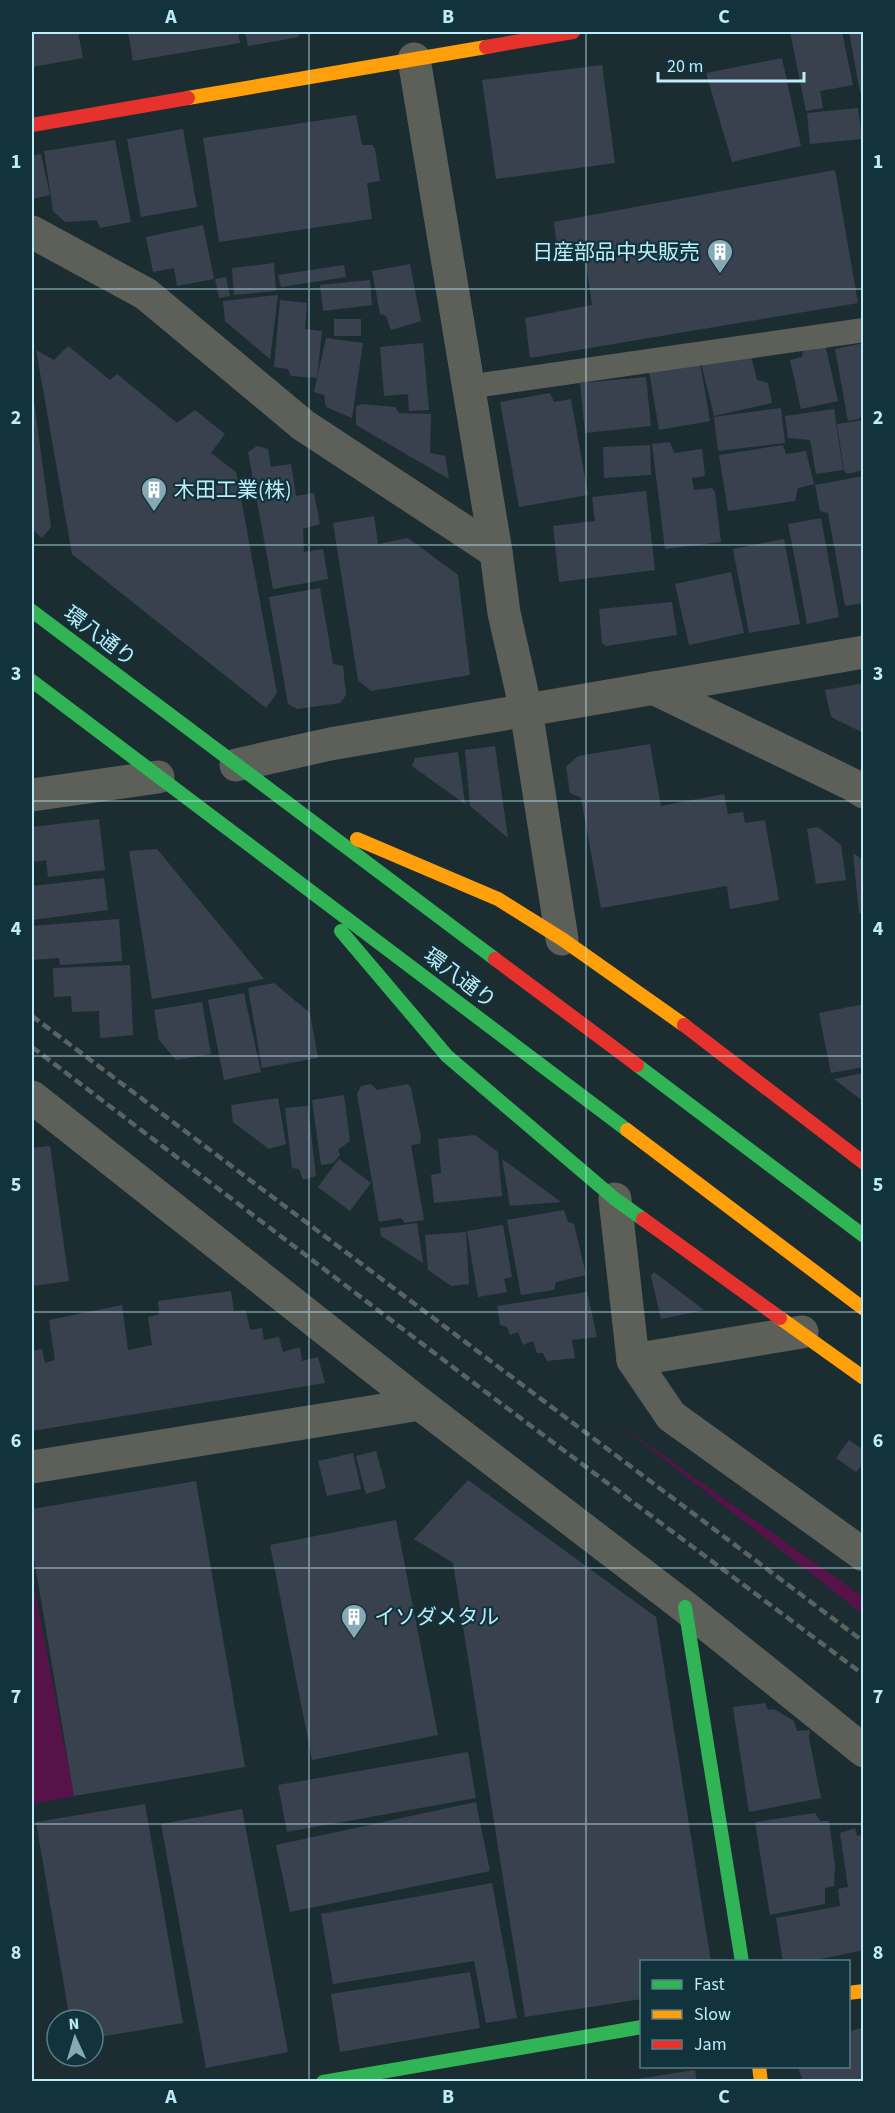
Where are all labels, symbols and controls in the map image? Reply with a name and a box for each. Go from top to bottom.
text: A [164,3,177,31]
text: B [442,3,454,31]
text: C [718,3,730,31]
scale bar [658,45,804,83]
text: 20 m [667,54,703,79]
text: 1 [11,148,21,176]
text: 1 [873,148,883,176]
place label: 日産部品中央販売 [532,237,700,267]
building icon: 日産部品中央販売 [705,237,735,275]
text: 2 [11,404,21,432]
text: 2 [873,404,883,432]
building icon: 木田工業(株) [139,475,169,513]
place label: 木田工業(株) [174,475,292,505]
street label: 環八通り [57,599,143,673]
text: 3 [11,660,21,688]
text: 3 [873,660,883,688]
text: 4 [11,915,22,943]
text: 4 [873,915,884,943]
street label: 環八通り [417,941,503,1015]
text: 5 [11,1171,21,1199]
text: 5 [873,1171,883,1199]
text: 6 [11,1427,21,1455]
text: 6 [873,1427,883,1455]
building icon: イソダメタル [339,1602,369,1640]
place label: イソダメタル [374,1602,499,1632]
text: 7 [11,1683,21,1711]
text: 7 [873,1683,883,1711]
text: 8 [11,1939,21,1967]
text: 8 [873,1939,883,1967]
legend [640,1960,850,2068]
text: Fast [694,1972,725,1997]
text: Slow [694,2002,731,2027]
north arrow [45,2008,105,2068]
text: N [68,2013,80,2035]
text: Jam [694,2032,727,2057]
text: A [164,2083,177,2111]
text: B [442,2083,454,2111]
text: C [718,2083,730,2111]

